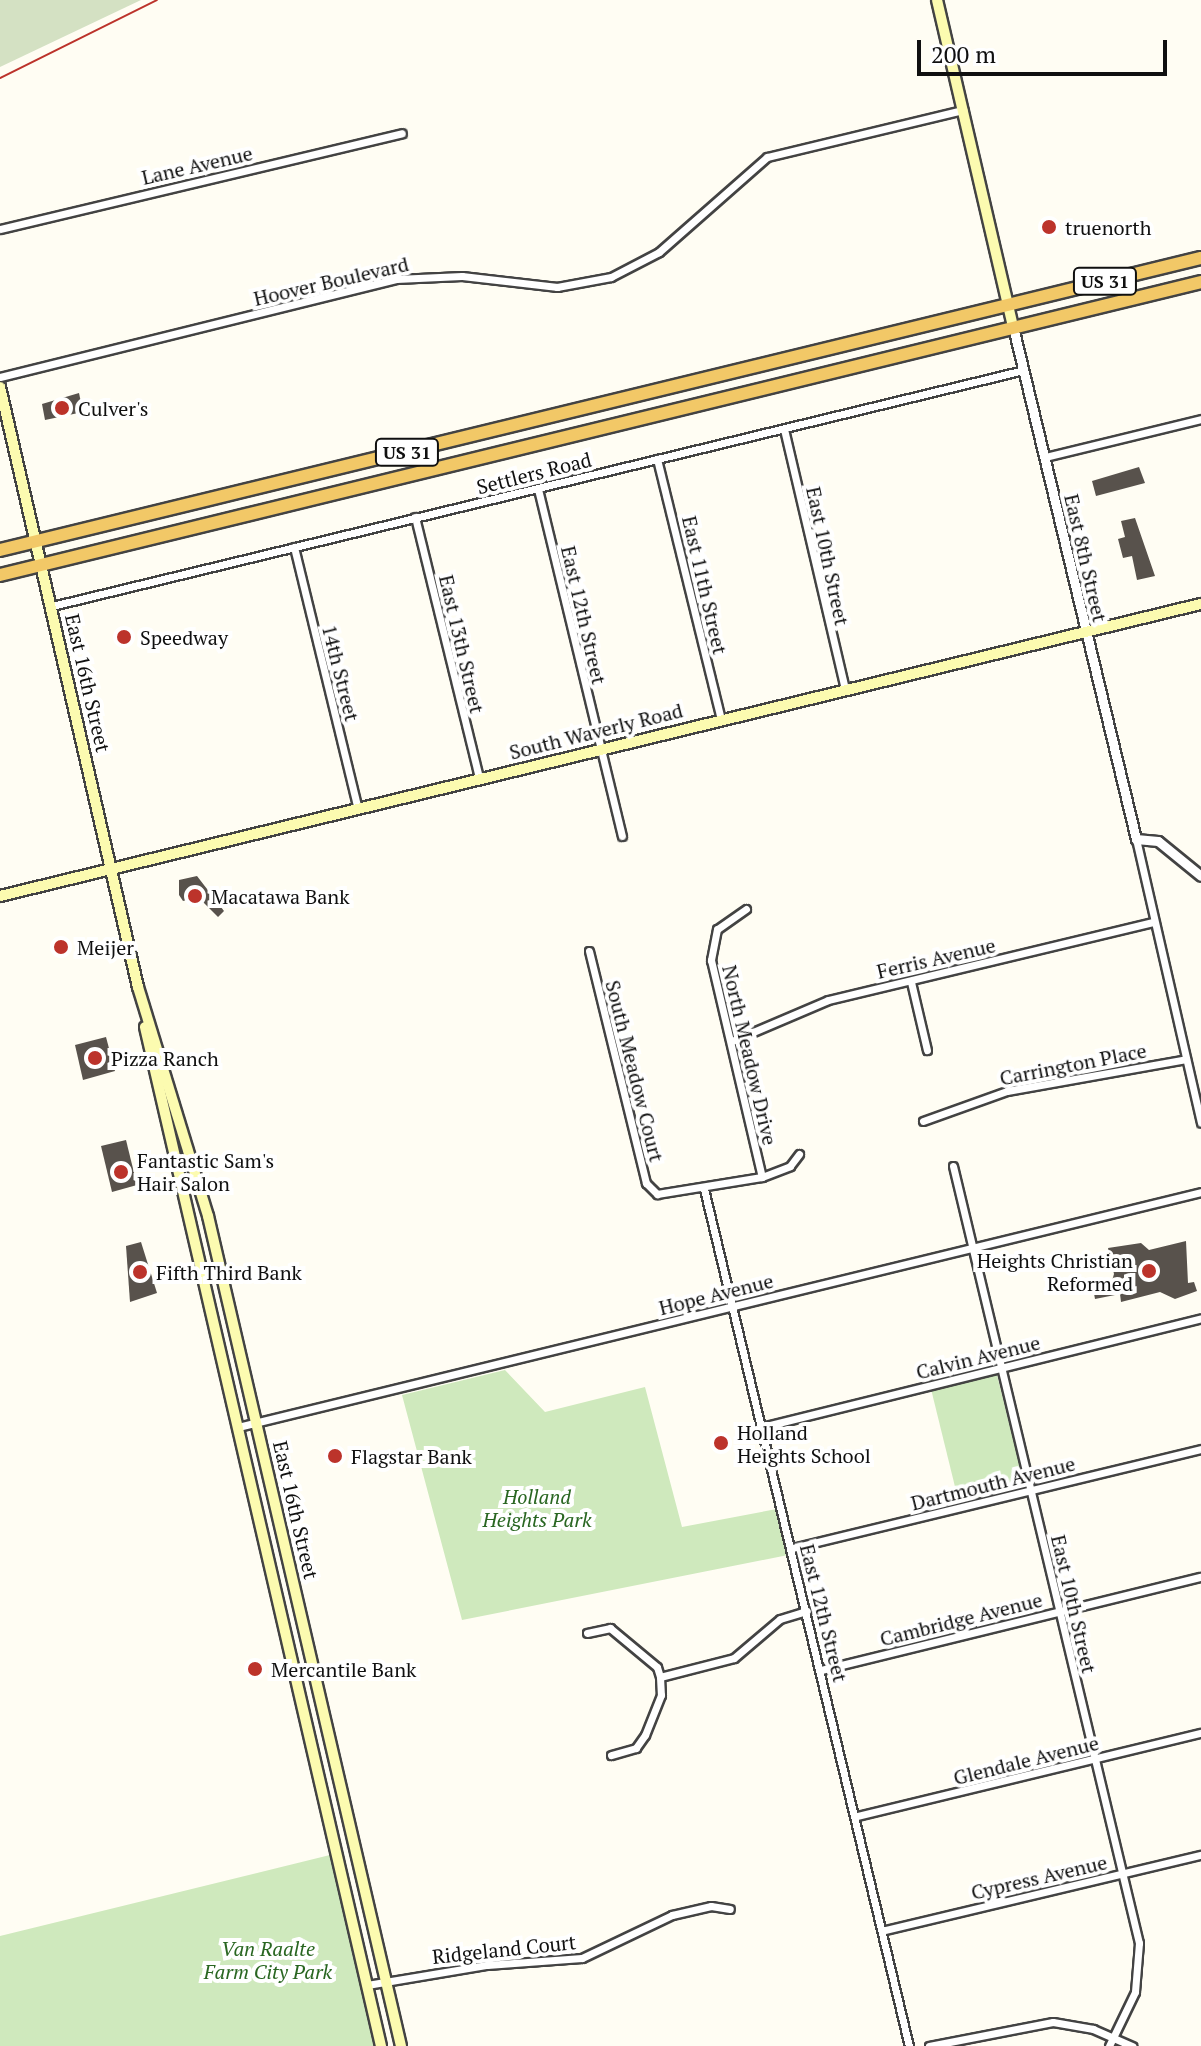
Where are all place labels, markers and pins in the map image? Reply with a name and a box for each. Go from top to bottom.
place label: truenorth [1065,215,1151,239]
marker: truenorth [1040,218,1058,236]
place label: Culver's [78,396,148,420]
marker: Culver's [53,399,71,417]
place label: Speedway [140,625,228,649]
marker: Speedway [115,628,133,646]
place label: Macatawa Bank [211,884,349,908]
marker: Macatawa Bank [186,887,204,905]
place label: Meijer [77,935,134,959]
marker: Meijer [52,938,70,956]
place label: Pizza Ranch [111,1046,219,1070]
marker: Pizza Ranch [86,1049,104,1067]
place label: Fantastic Sam's Hair Salon [137,1148,274,1195]
marker: Fantastic Sam's Hair Salon [112,1163,130,1181]
place label: Heights Christian Reformed [977,1248,1133,1295]
place label: Fifth Third Bank [156,1260,302,1284]
marker: Heights Christian Reformed [1140,1262,1158,1280]
marker: Fifth Third Bank [131,1263,149,1281]
place label: Holland Heights School [737,1420,871,1467]
marker: Holland Heights School [712,1434,730,1452]
place label: Flagstar Bank [351,1444,472,1468]
marker: Flagstar Bank [326,1447,344,1465]
place label: Mercantile Bank [271,1657,416,1681]
marker: Mercantile Bank [246,1660,264,1678]

